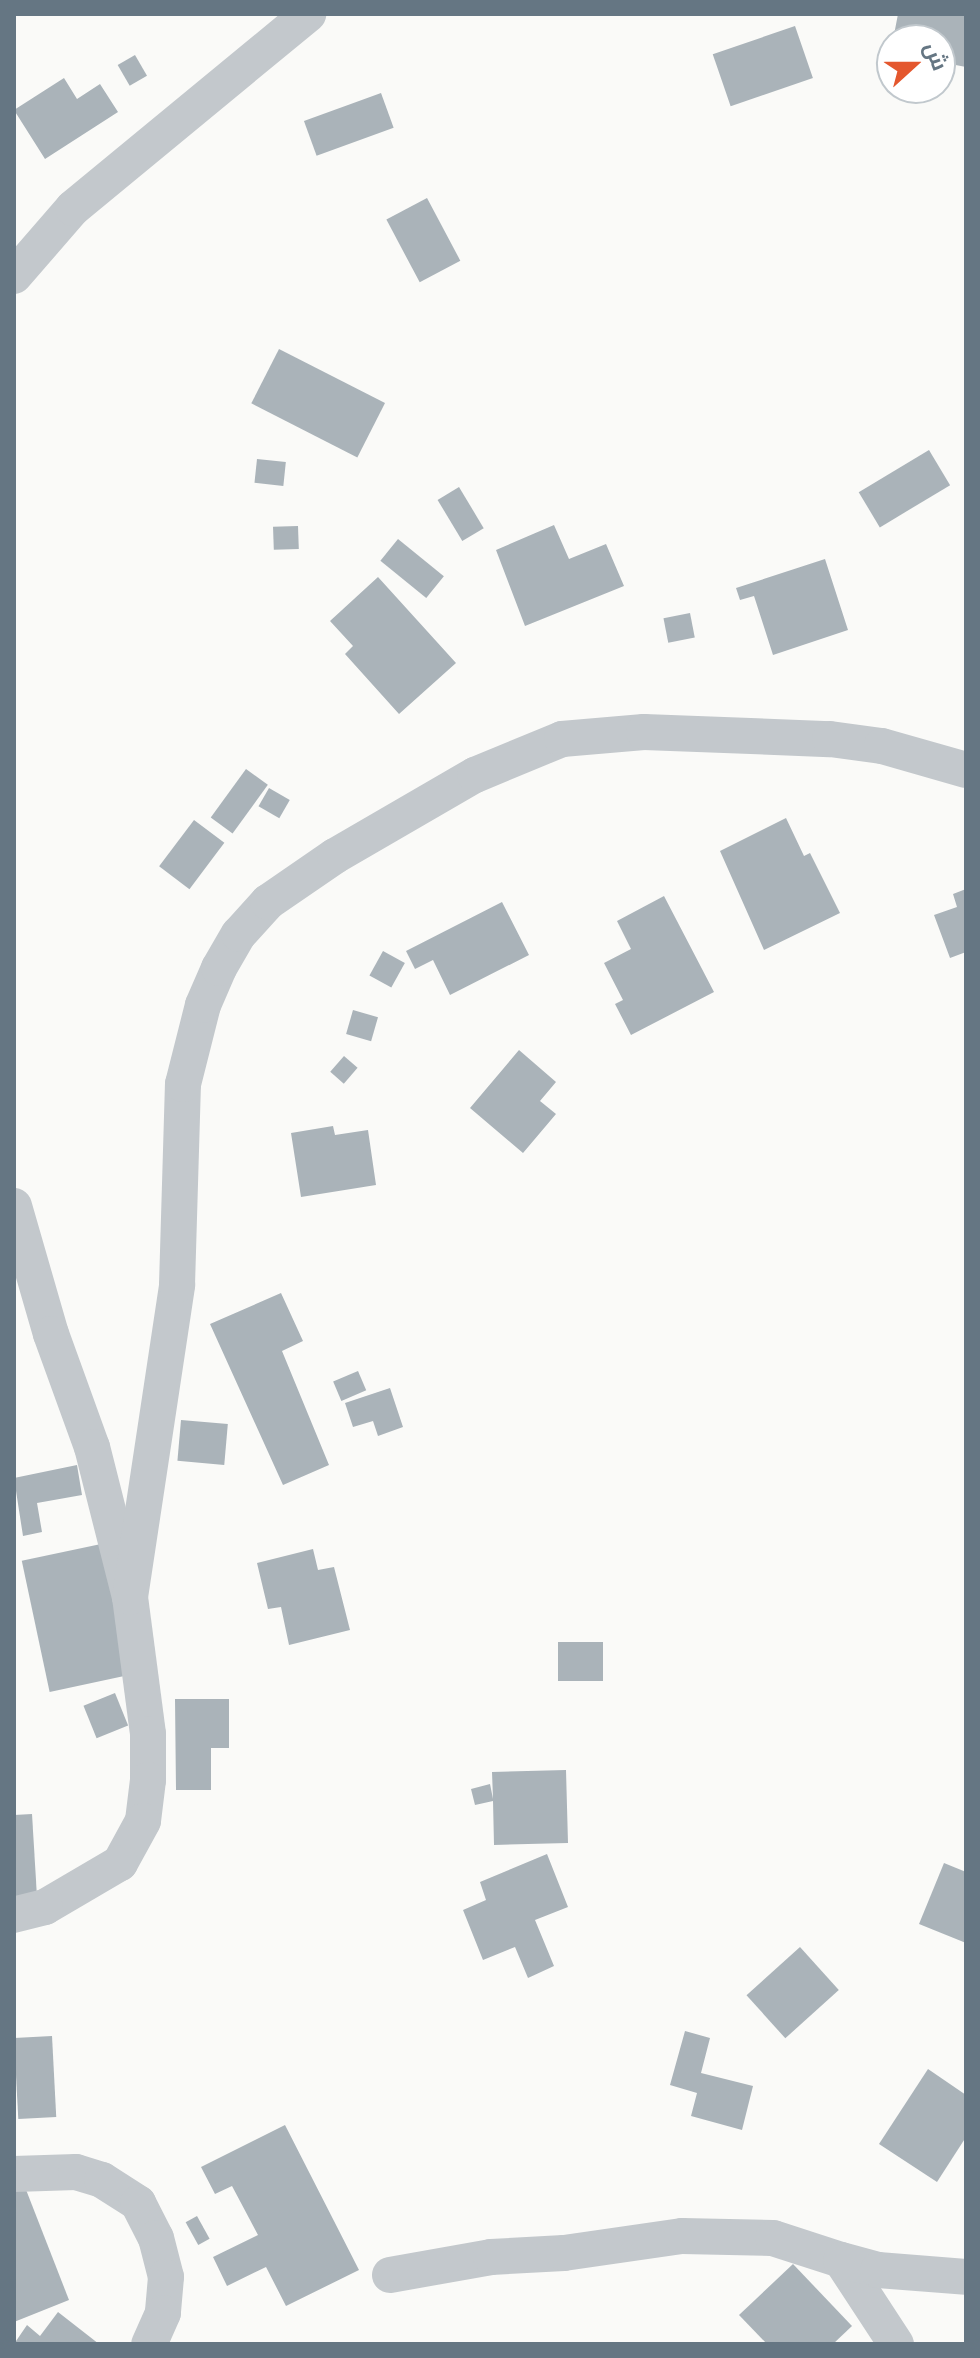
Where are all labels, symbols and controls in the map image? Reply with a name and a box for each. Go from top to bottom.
north arrow [876,24,956,104]
text: ش [918,38,955,74]

